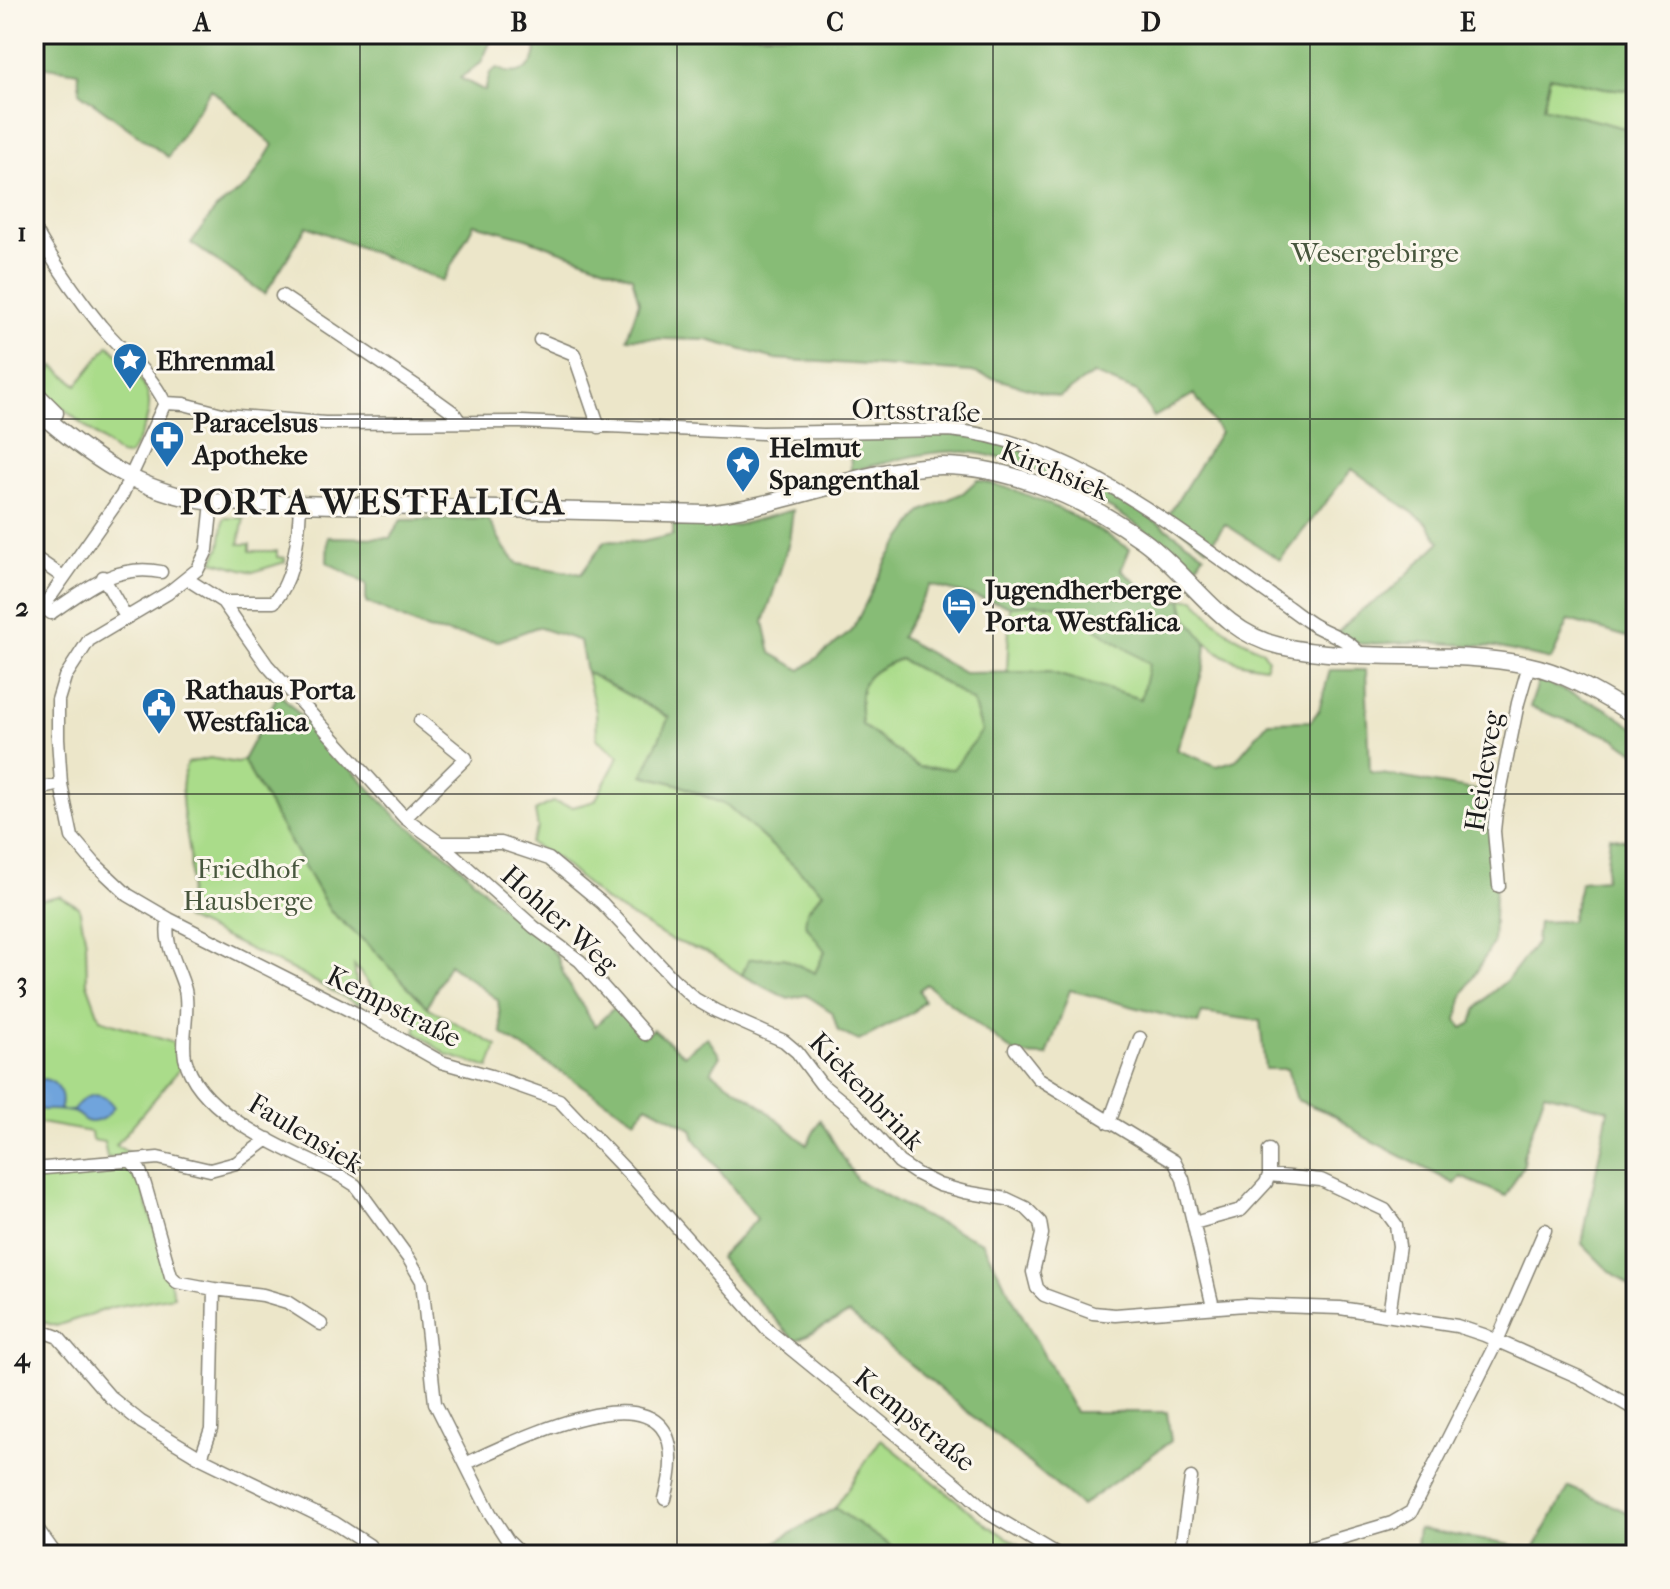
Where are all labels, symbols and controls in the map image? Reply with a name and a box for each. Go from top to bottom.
text: A [192,7,212,38]
text: B [511,7,528,38]
text: C [826,7,844,38]
text: D [1141,7,1161,38]
text: E [1460,7,1476,38]
text: 1 [17,217,27,248]
park label: Wesergebirge [1290,236,1459,269]
place icon: Ehrenmal [111,341,149,391]
place label: Ehrenmal [156,344,275,377]
street label: Ortsstraße [851,392,981,429]
place label: Paracelsus Apotheke [191,406,318,471]
pharmacy icon: Paracelsus Apotheke [148,419,186,469]
place label: Helmut Spangenthal [769,431,919,496]
street label: Kirchsiek [995,434,1115,508]
place icon: Helmut Spangenthal [724,444,762,494]
district label: PORTA WESTFALICA [180,481,566,523]
place label: Jugendherberge Porta Westfalica [982,573,1182,638]
hotel icon: Jugendherberge Porta Westfalica [940,586,978,636]
text: 2 [15,592,29,623]
place label: Rathaus Porta Westfalica [184,673,356,738]
public building icon: Rathaus Porta Westfalica [140,686,178,736]
street label: Heideweg [1458,707,1509,834]
park label: Friedhof Hausberge [183,852,313,917]
street label: Hohler Weg [495,859,625,981]
street label: Kempstraße [321,958,467,1054]
text: 3 [17,967,27,998]
street label: Kiekenbrink [802,1025,932,1158]
street label: Faulensiek [242,1086,369,1181]
text: 4 [13,1342,31,1374]
street label: Kempstraße [847,1360,982,1478]

